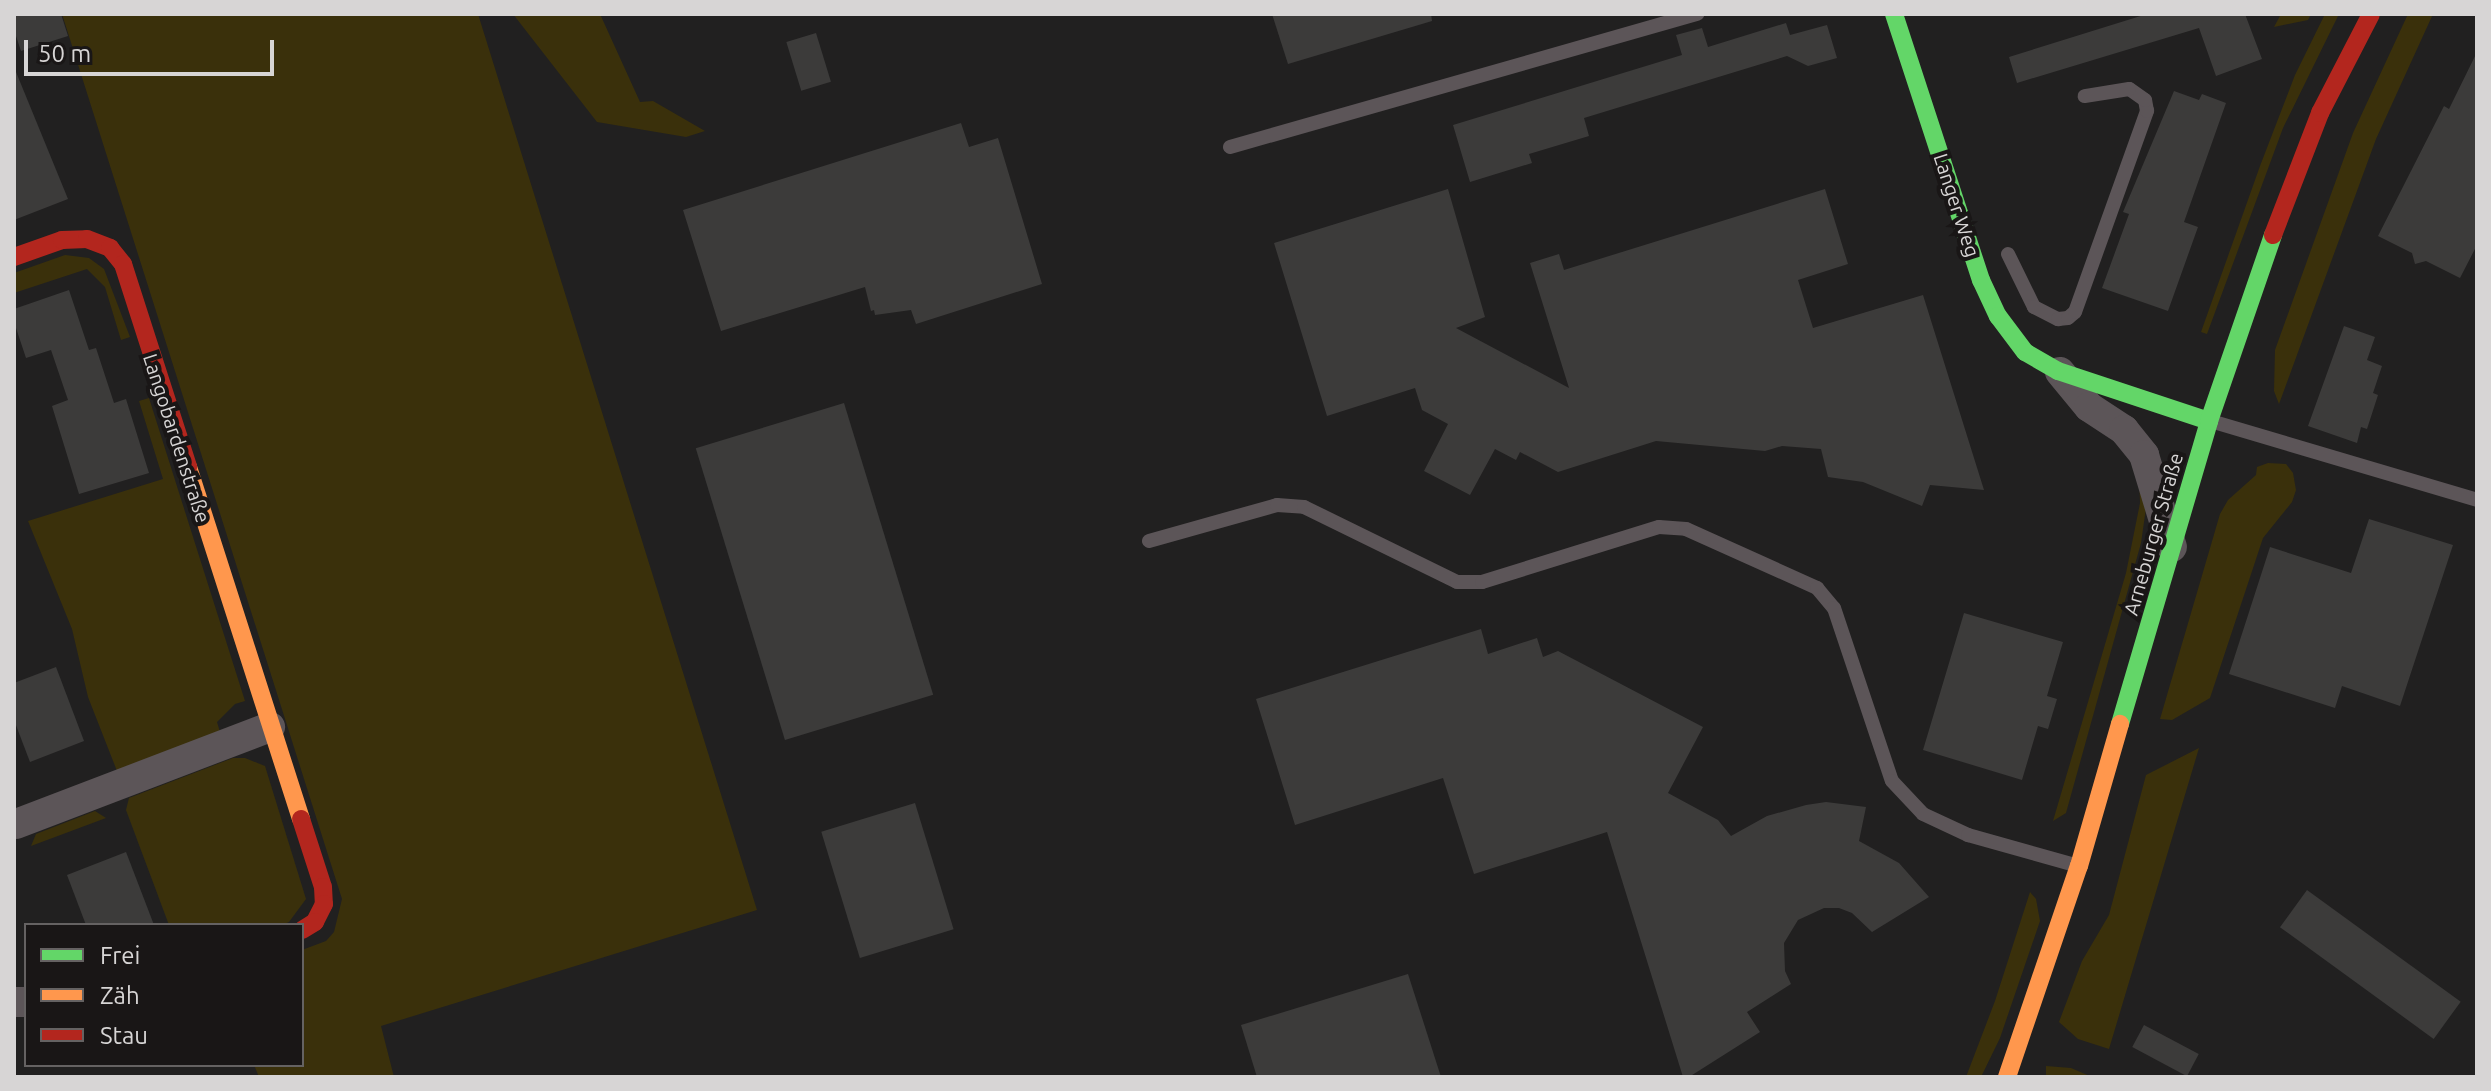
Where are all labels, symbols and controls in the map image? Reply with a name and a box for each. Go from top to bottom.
scale bar [28,24,278,74]
text: 50 m [38,40,91,67]
street label: Langer Weg [1929,150,1985,260]
street label: Langobardenstraße [138,350,216,526]
street label: Arneburger Straße [2118,450,2188,618]
legend [24,923,304,1067]
text: Frei [100,942,140,969]
text: Zäh [100,982,140,1009]
text: Stau [100,1022,148,1049]

